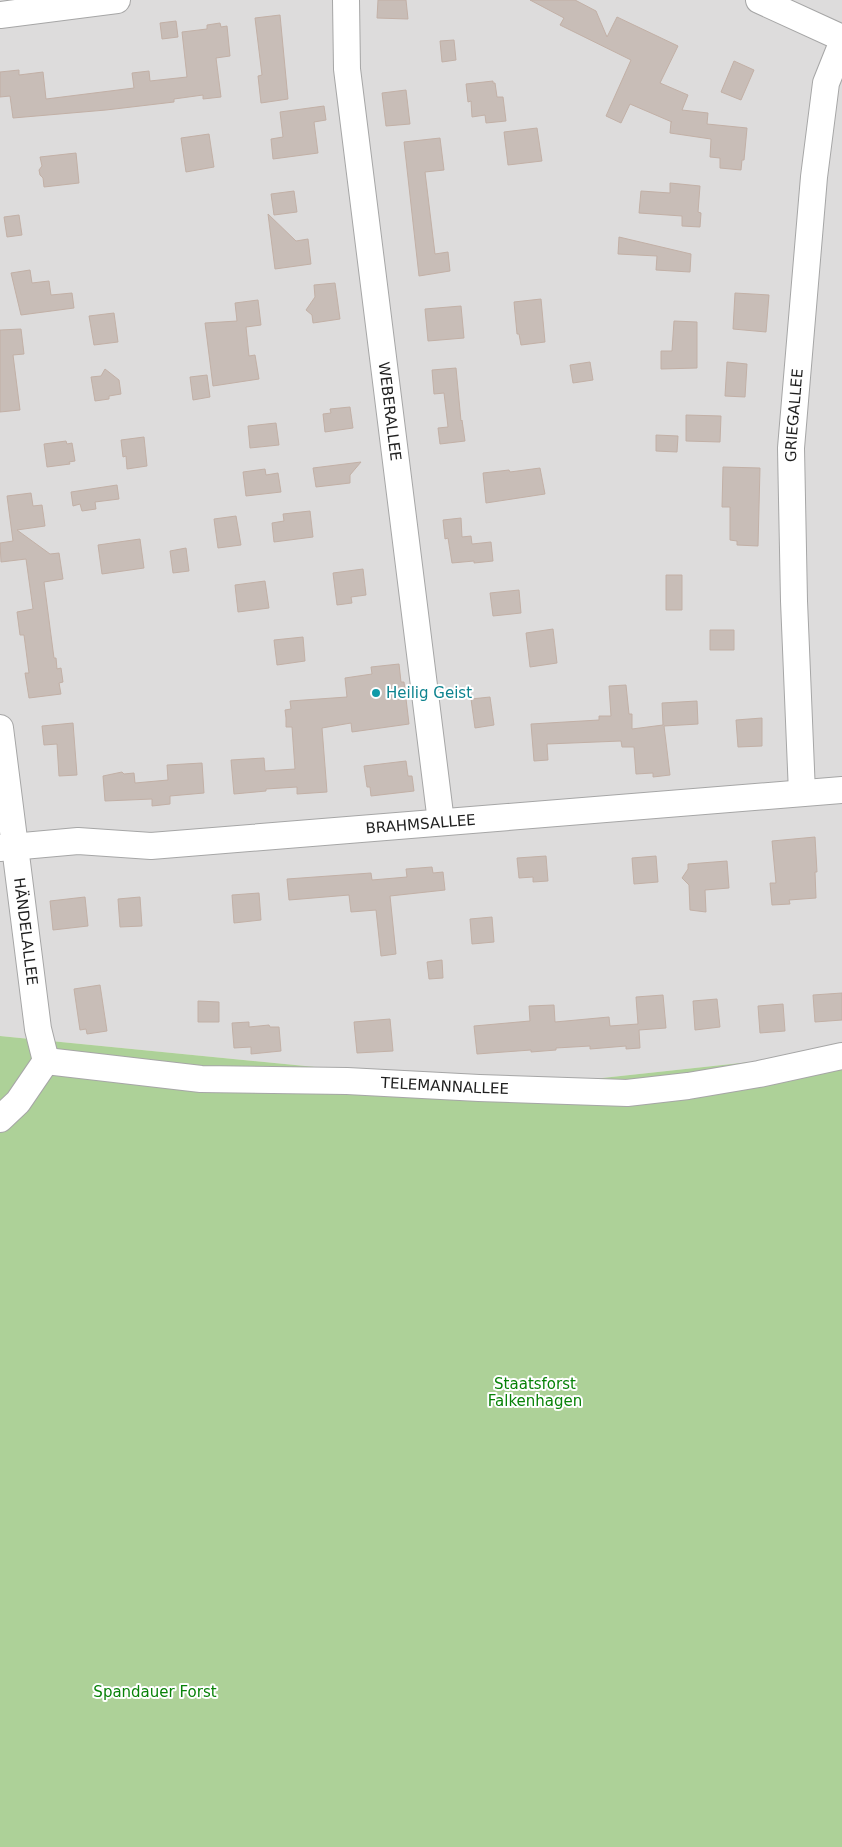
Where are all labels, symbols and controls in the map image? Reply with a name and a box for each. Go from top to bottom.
street label: WEBERALLEE [375,361,405,462]
street label: GRIEGALLEE [782,368,807,462]
place label: Heilig Geist [386,684,472,702]
marker: Heilig Geist [370,687,382,699]
street label: BRAHMSALLEE [365,811,476,838]
street label: HÄNDELALLEE [10,876,41,986]
street label: TELEMANNALLEE [379,1074,509,1098]
park label: Staatsforst Falkenhagen [488,1375,582,1410]
park label: Spandauer Forst [93,1683,217,1701]

